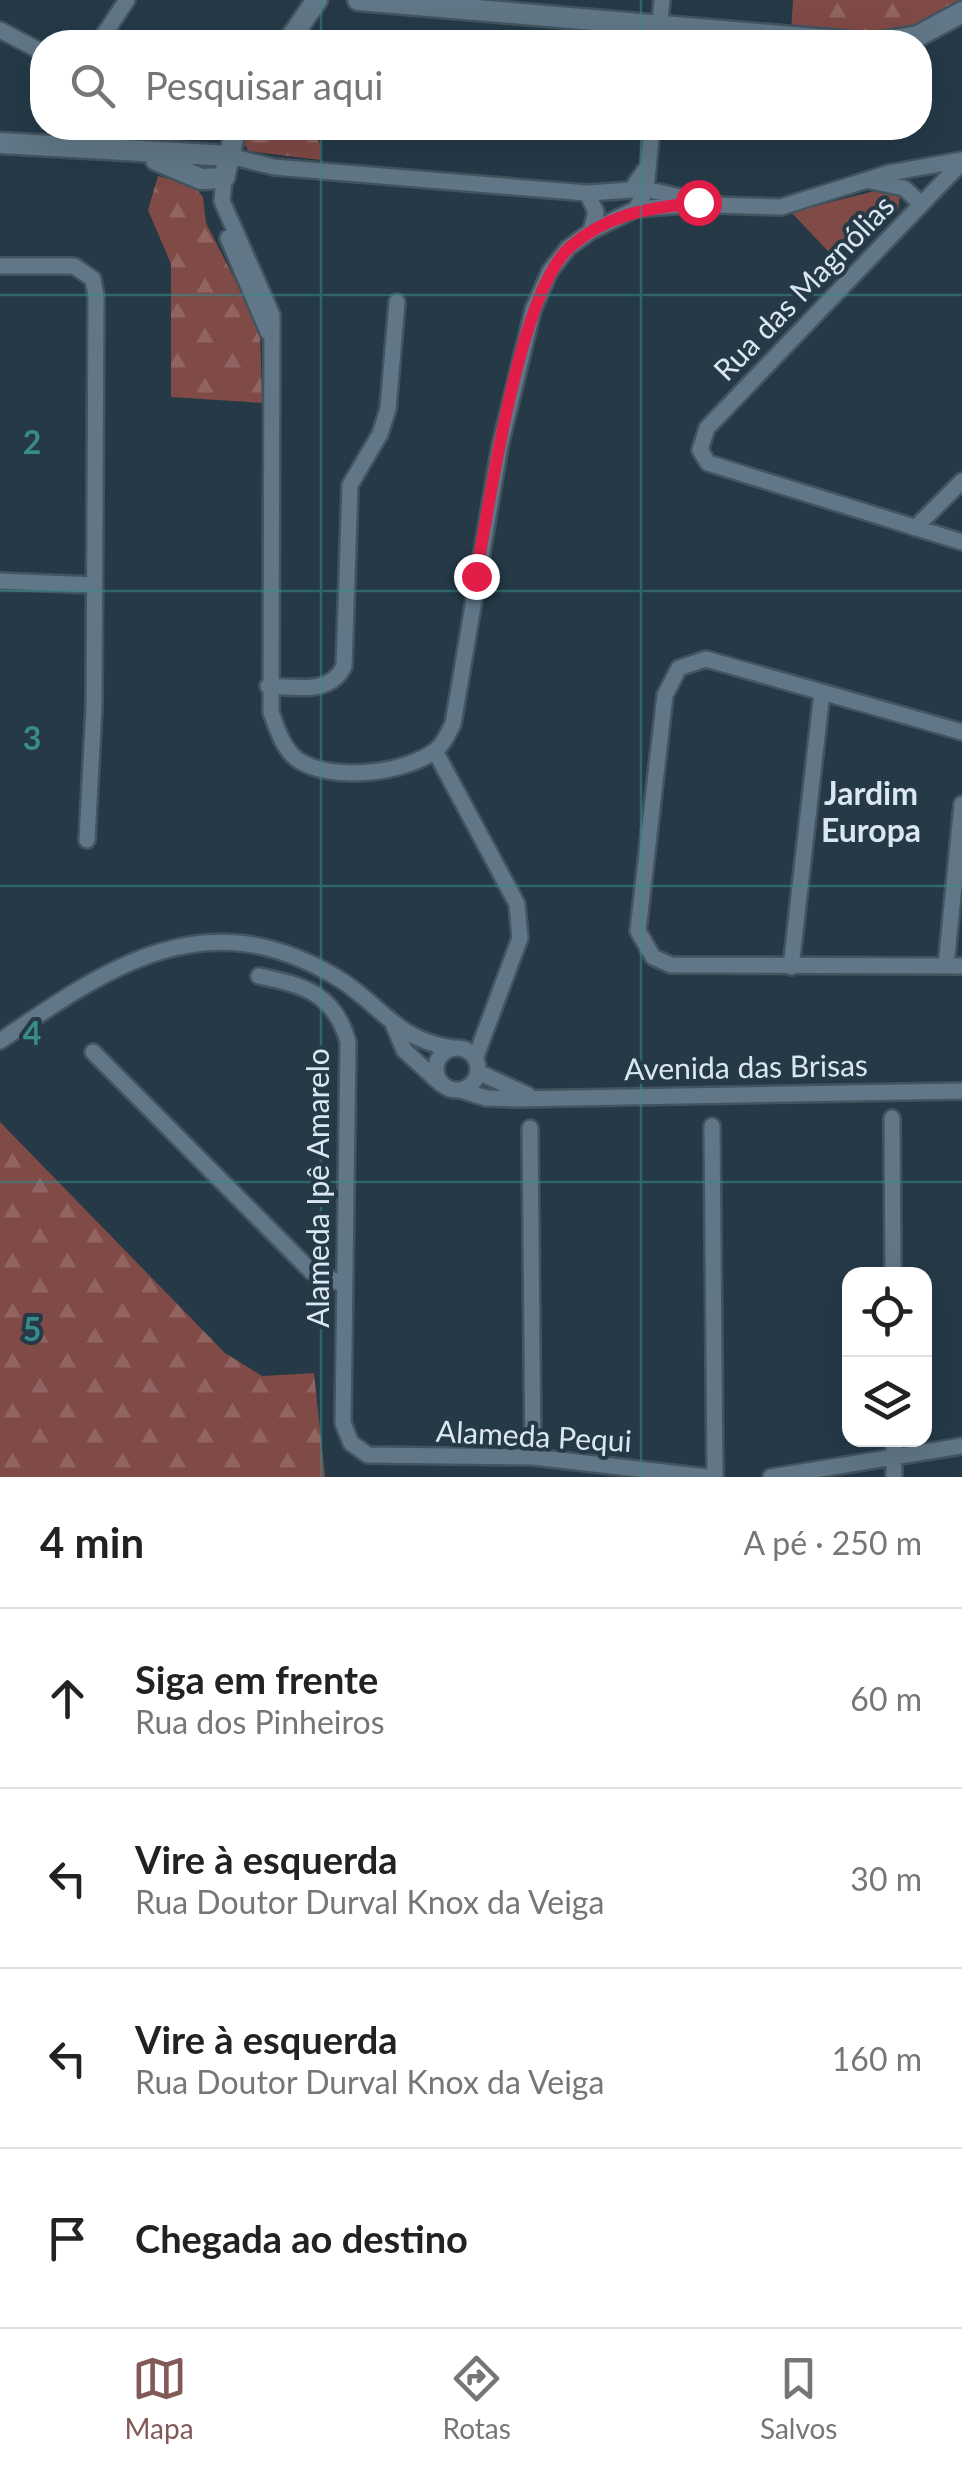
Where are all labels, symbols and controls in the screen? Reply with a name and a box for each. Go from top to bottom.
search box [30,30,932,140]
icon: search [65,58,120,113]
text: Pesquisar aqui [145,62,384,108]
route start [676,180,722,226]
street label: Rua das Magnólias [705,187,901,387]
text: 2 [23,422,41,461]
route end [454,554,500,600]
text: 3 [23,718,41,757]
district label: Jardim Europa [821,773,921,849]
text: 4 [23,1013,41,1052]
street label: Avenida das Brisas [624,1046,868,1086]
street label: Alameda Ipê Amarelo [299,1048,335,1328]
map controls [842,1267,932,1447]
button: locate [842,1267,932,1357]
text: 5 [23,1309,41,1348]
button: layers [842,1357,932,1447]
street label: Alameda Pequi [435,1412,633,1458]
text: 4 min [40,1517,144,1567]
text: A pé · 250 m [743,1523,922,1562]
text: Siga em frente [135,1656,378,1702]
icon: ahead [40,1671,95,1726]
text: 60 m [850,1679,922,1718]
text: Rua dos Pinheiros [135,1702,385,1741]
text: Vire à esquerda [135,1836,398,1882]
icon: left [40,1851,95,1906]
text: 30 m [850,1859,922,1898]
text: Rua Doutor Durval Knox da Veiga [135,1882,604,1921]
text: Vire à esquerda [135,2016,398,2062]
icon: left [40,2031,95,2086]
text: 160 m [832,2039,922,2078]
text: Rua Doutor Durval Knox da Veiga [135,2062,604,2101]
icon: arrive [40,2211,95,2266]
text: Chegada ao destino [135,2215,468,2261]
tab: Mapa [124,2351,194,2445]
tab: Rotas [443,2351,511,2445]
tab: Salvos [760,2351,837,2445]

